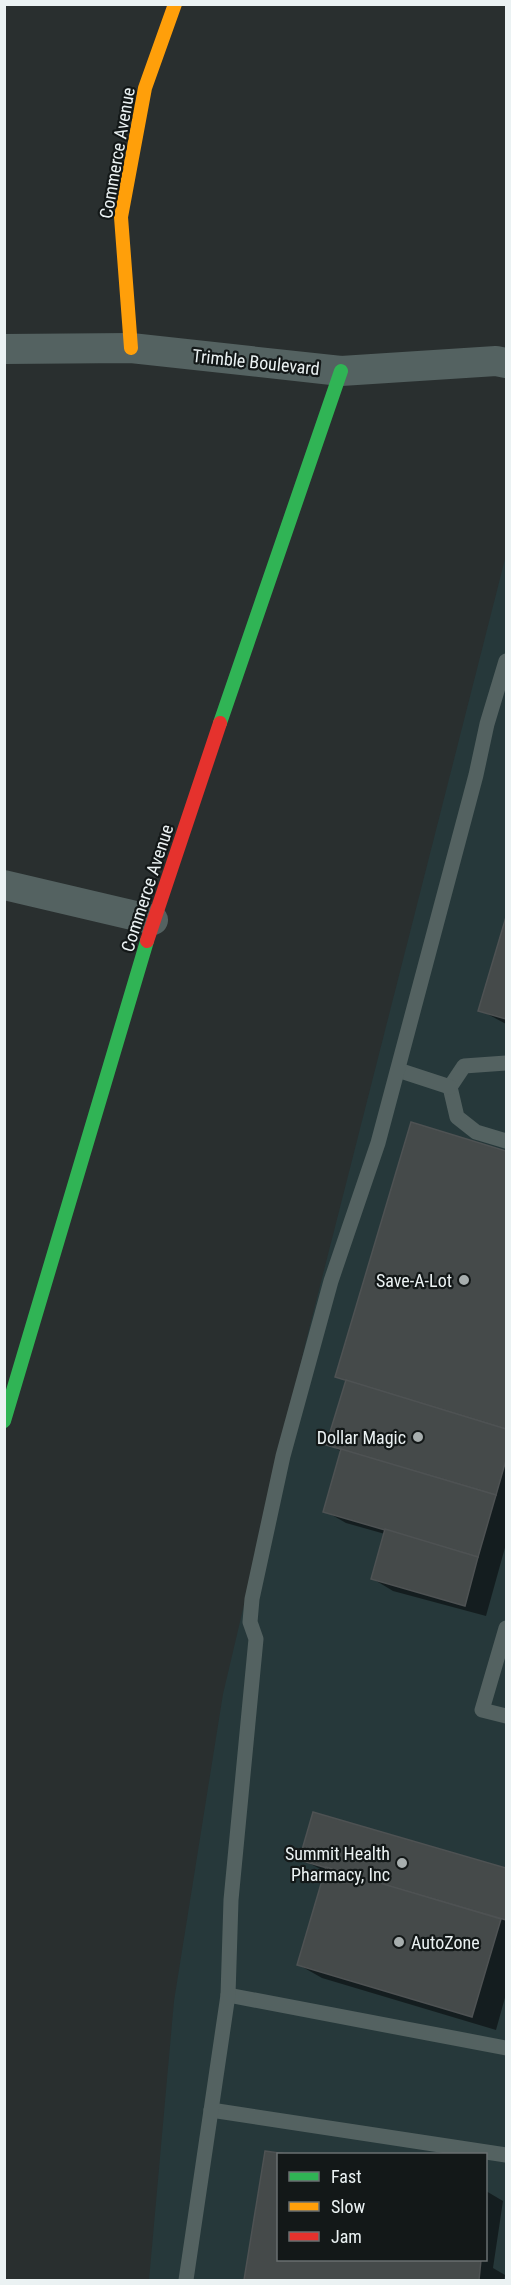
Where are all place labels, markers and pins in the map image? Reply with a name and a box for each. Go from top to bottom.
place label: Save-A-Lot [376,1270,452,1291]
marker: Save-A-Lot [457,1273,471,1287]
place label: Dollar Magic [317,1427,406,1448]
marker: Dollar Magic [411,1430,425,1444]
place label: Summit Health Pharmacy, Inc [285,1843,390,1885]
marker: Summit Health Pharmacy, Inc [395,1856,409,1870]
place label: AutoZone [411,1932,480,1953]
marker: AutoZone [392,1935,406,1949]

